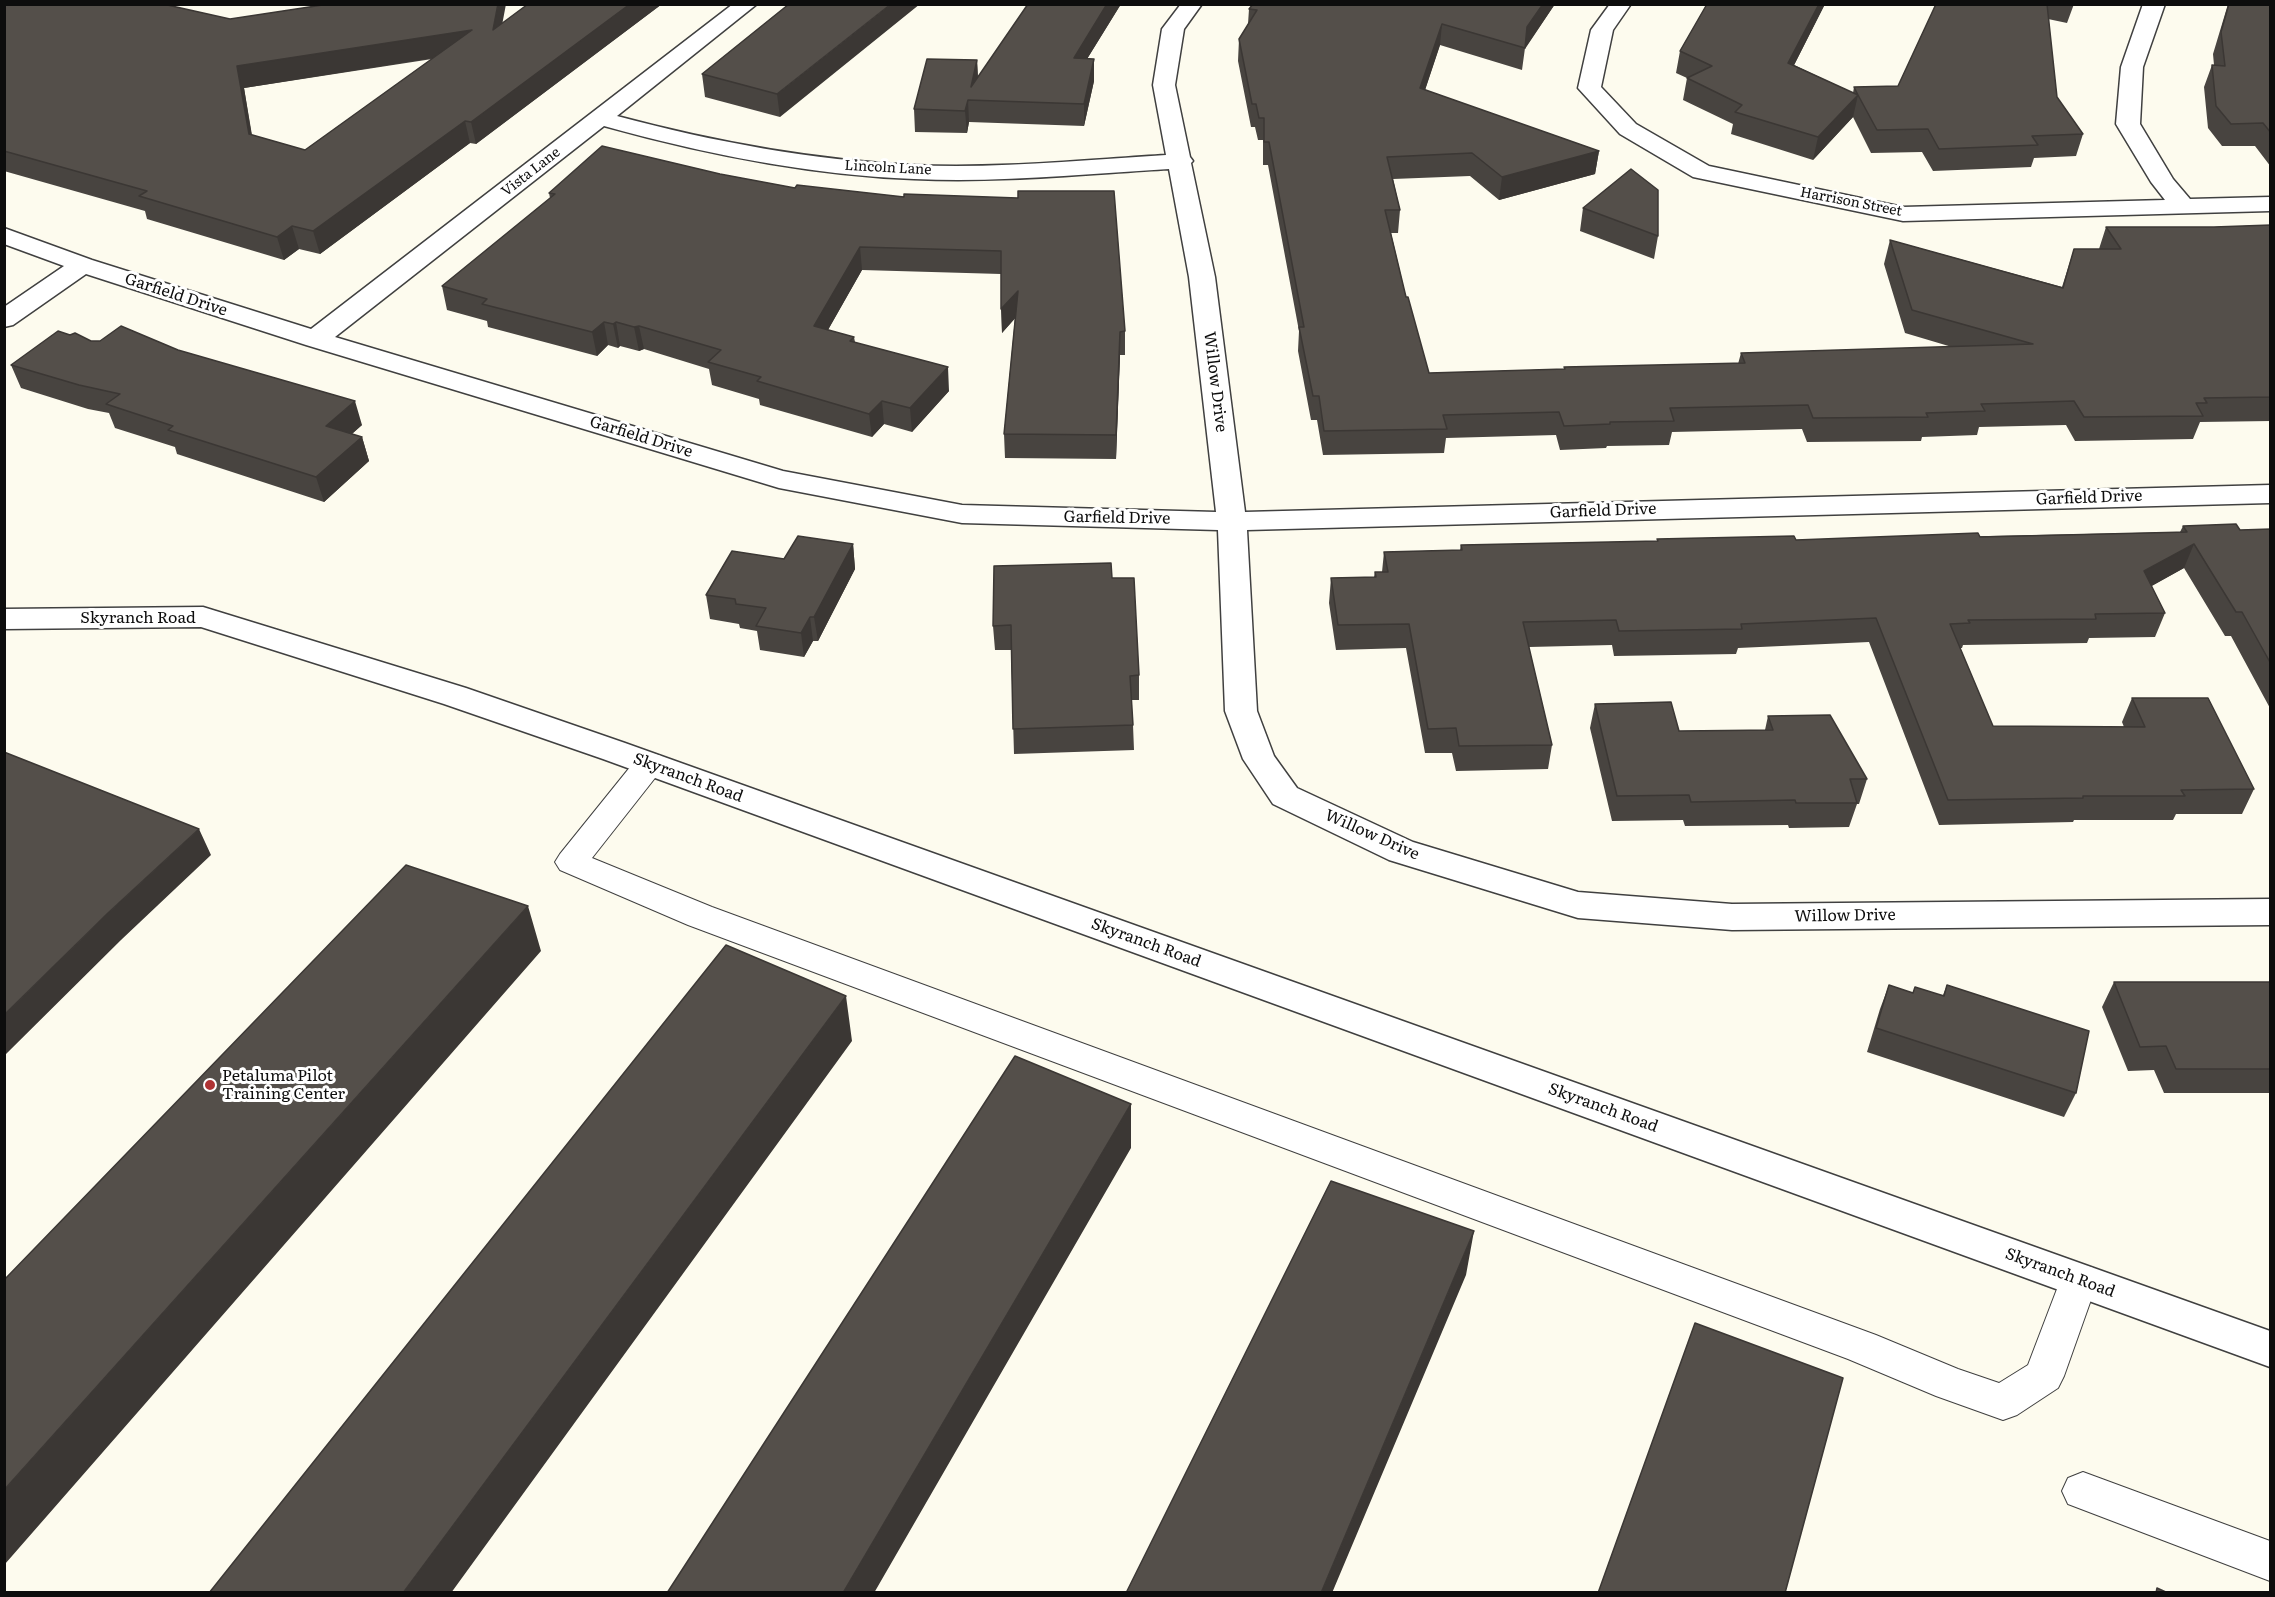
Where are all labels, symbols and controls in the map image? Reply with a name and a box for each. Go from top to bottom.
street label: Vista Lane [498,144,564,200]
street label: Lincoln Lane [844,157,932,179]
street label: Harrison Street [1799,184,1903,220]
street label: Garfield Drive [122,269,230,321]
street label: Willow Drive [1199,331,1231,433]
street label: Garfield Drive [587,412,695,462]
street label: Garfield Drive [2035,487,2143,509]
street label: Garfield Drive [1549,500,1657,522]
street label: Garfield Drive [1064,507,1170,529]
street label: Skyranch Road [80,608,196,628]
street label: Skyranch Road [630,749,746,807]
street label: Willow Drive [1322,806,1422,864]
street label: Willow Drive [1794,906,1896,926]
street label: Skyranch Road [1088,914,1204,972]
place label: Petaluma Pilot Training Center [222,1066,345,1104]
marker: Petaluma Pilot Training Center [203,1078,217,1092]
street label: Skyranch Road [1545,1079,1661,1137]
street label: Skyranch Road [2002,1244,2118,1302]

